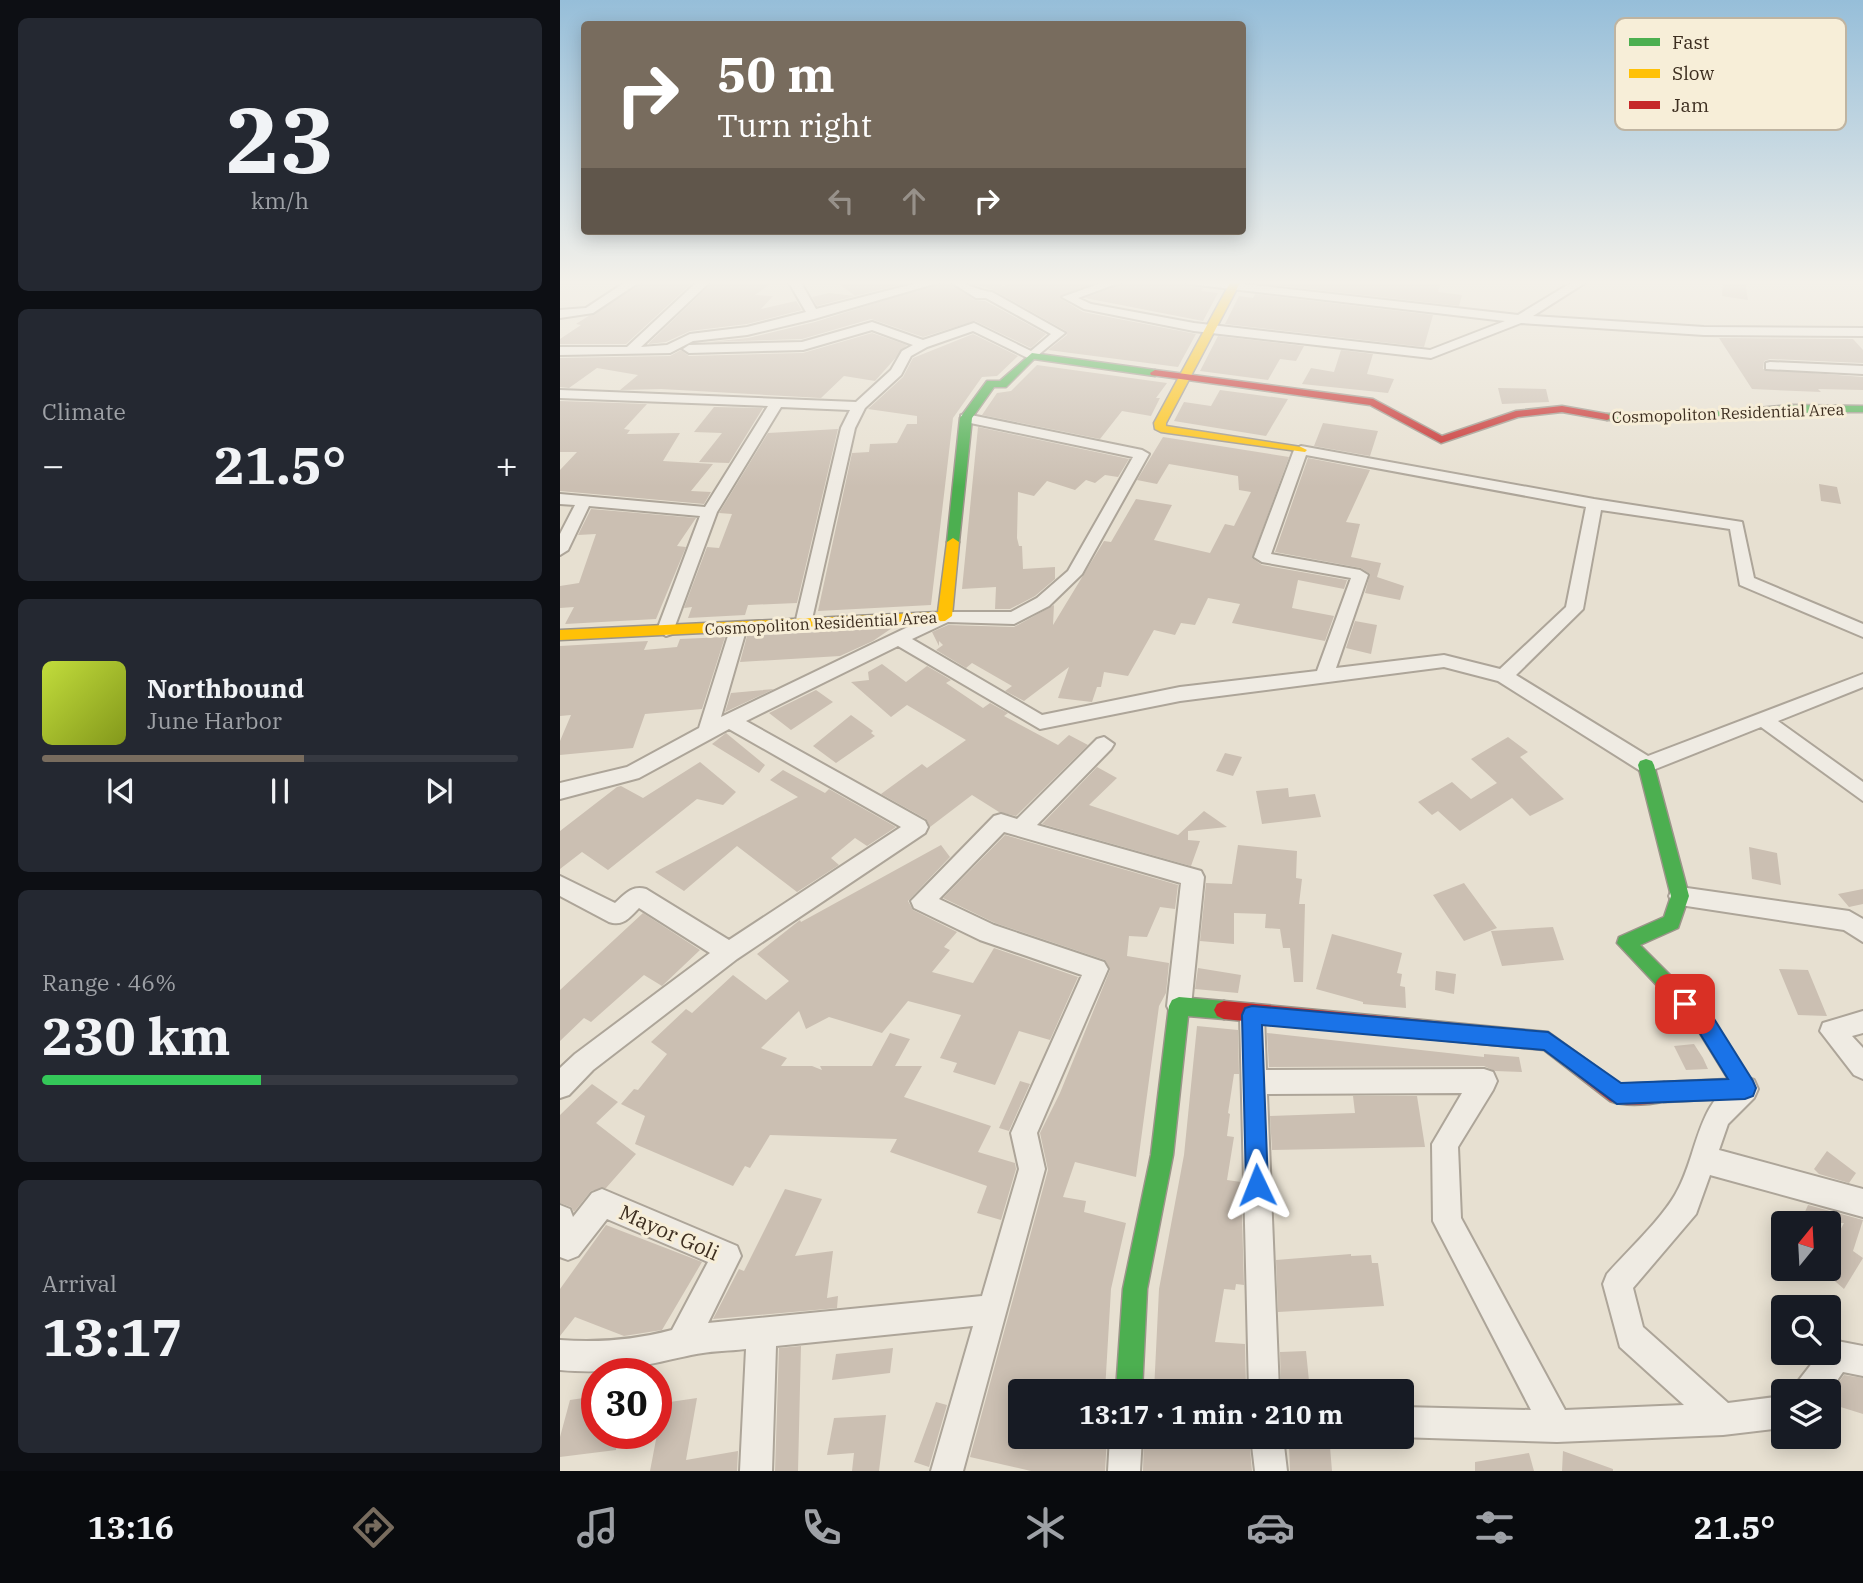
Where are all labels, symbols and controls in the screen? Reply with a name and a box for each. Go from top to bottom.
legend [1615,18,1846,130]
text: Fast [1672,30,1710,54]
text: 50 m [717,42,835,105]
icon: right [602,49,693,140]
text: Slow [1672,61,1714,85]
text: 23 [225,80,335,198]
text: Jam [1672,93,1709,117]
text: Turn right [717,104,872,146]
icon: left [822,182,860,220]
icon: ahead [895,182,933,220]
icon: right [968,182,1006,220]
text: km/h [251,185,309,215]
text: Climate [42,396,126,426]
street label: Cosmopoliton Residential Area [1611,399,1845,427]
text: 21.5° [214,431,346,498]
text: − [42,440,65,489]
text: + [495,440,518,489]
street label: Cosmopoliton Residential Area [704,607,938,639]
text: Northbound [147,671,304,705]
text: June Harbor [147,705,282,735]
icon: previous [102,772,140,810]
icon: pause [261,772,299,810]
icon: next [420,772,458,810]
text: Range · 46% [42,967,176,997]
pin [1655,974,1715,1034]
icon: arrive [1666,985,1704,1023]
text: 230 km [42,1002,231,1069]
position arrow [1220,1148,1294,1222]
street label: Mayor Goli [615,1198,724,1267]
north arrow [1771,1211,1841,1281]
map controls [1771,1211,1841,1449]
text: Arrival [42,1268,117,1298]
button: search [1771,1295,1841,1365]
text: 13:17 [42,1303,183,1370]
speed limit sign: 30 [581,1358,672,1449]
button: layers [1771,1379,1841,1449]
text: 13:17 · 1 min · 210 m [1079,1397,1343,1431]
icon: directions [349,1503,398,1552]
icon: music [573,1503,622,1552]
icon: phone [797,1503,846,1552]
icon: climate [1021,1503,1070,1552]
icon: car [1246,1503,1295,1552]
icon: filters [1470,1503,1519,1552]
text: 13:16 [88,1506,174,1548]
text: 21.5° [1694,1506,1775,1548]

